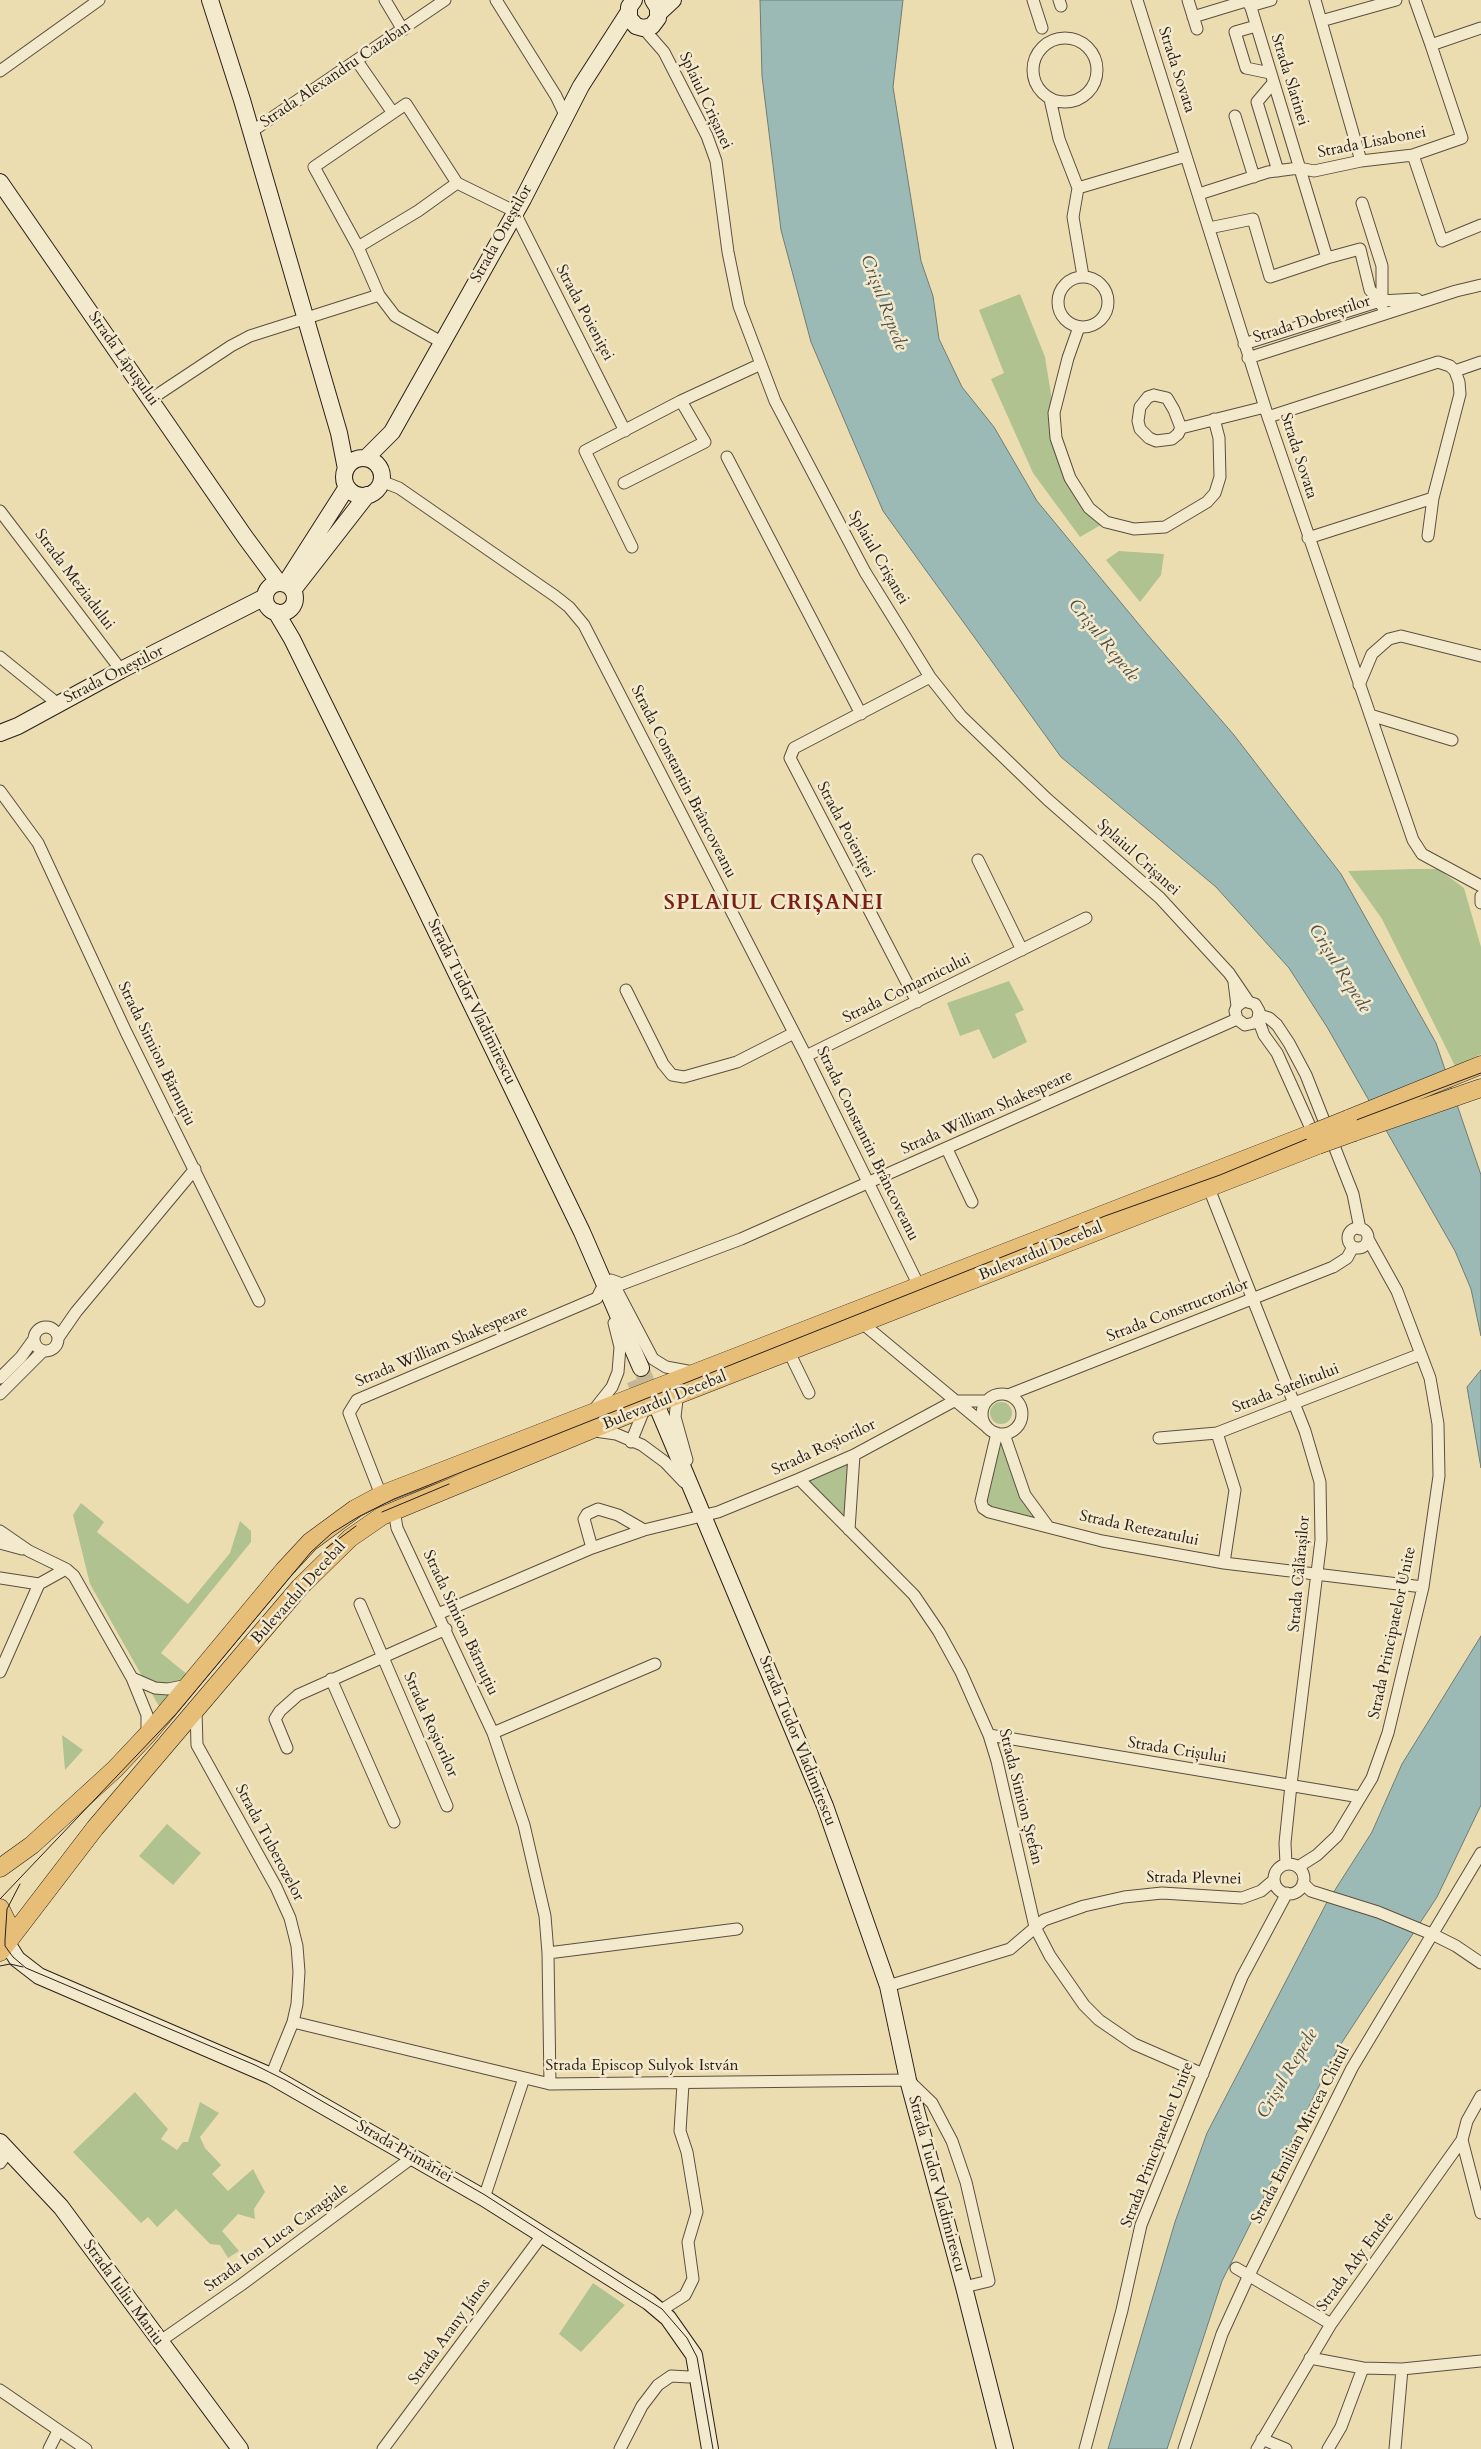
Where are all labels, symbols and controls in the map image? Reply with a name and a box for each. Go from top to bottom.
street label: Strada Alexandru Cazaban [257,17,415,133]
street label: Strada Sovata [1153,25,1199,115]
street label: Strada Slatinei [1266,32,1312,128]
street label: Splaiul Crișanei [674,49,736,153]
street label: Strada Lisabonei [1316,123,1428,163]
street label: Strada Oneștilor [467,182,537,286]
water label: Crișul Repede [855,252,911,354]
street label: Strada Poieniței [551,262,617,364]
street label: Strada Dobreștilor [1251,292,1373,348]
street label: Strada Lăpușului [83,308,163,410]
street label: Strada Sovata [1275,411,1321,501]
street label: Splaiul Crișanei [843,508,913,608]
street label: Strada Meziadului [30,526,118,634]
water label: Crișul Repede [1063,595,1143,687]
street label: Strada Oneștilor [61,642,167,708]
street label: Strada Constantin Brâncoveanu [626,682,740,882]
street label: Strada Poieniței [812,779,878,881]
street label: Splaiul Crișanei [1093,816,1183,900]
district label: SPLAIUL CRIȘANEI [662,891,886,917]
street label: Strada Tudor Vladimirescu [423,916,519,1088]
water label: Crișul Repede [1303,921,1375,1017]
street label: Strada Comarnicului [840,950,974,1028]
street label: Strada Simion Bărnuțiu [113,979,199,1129]
street label: Strada Constantin Brâncoveanu [812,1044,922,1244]
street label: Strada William Shakespeare [898,1066,1076,1160]
street label: Bulevardul Decebal [976,1218,1106,1286]
street label: Strada Constructorilor [1104,1275,1252,1347]
street label: Strada William Shakespeare [353,1302,531,1392]
street label: Strada Satelitului [1230,1360,1342,1418]
street label: Bulevardul Decebal [600,1367,730,1435]
street label: Strada Roșiorilor [769,1415,879,1481]
street label: Strada Retezatului [1078,1507,1200,1551]
street label: Strada Călărașilor [1285,1515,1315,1633]
street label: Bulevardul Decebal [248,1538,350,1648]
street label: Strada Principatelor Unite [1365,1545,1421,1721]
street label: Strada Simion Bărnuțiu [418,1547,502,1699]
street label: Strada Tudor Vladimirescu [754,1653,840,1829]
street label: Strada Roșiorilor [398,1670,462,1780]
street label: Strada Simion Ștefan [994,1727,1046,1867]
street label: Strada Crișului [1126,1734,1228,1768]
street label: Strada Tuberozelor [230,1781,308,1905]
street label: Strada Plevnei [1146,1869,1242,1889]
water label: Crișul Repede [1253,2025,1323,2123]
street label: Strada Emilian Mircea Chitul [1248,2043,1354,2227]
street label: Strada Episcop Sulyok István [545,2056,739,2076]
street label: Strada Principatelor Unite [1118,2059,1198,2231]
street label: Strada Tudor Vladimirescu [903,2094,969,2274]
street label: Strada Primăriei [353,2117,455,2187]
street label: Strada Ion Luca Caragiale [201,2179,353,2297]
street label: Strada Ady Endre [1313,2208,1399,2316]
street label: Strada Iuliu Maniu [78,2236,168,2350]
street label: Strada Arany János [405,2275,495,2389]

